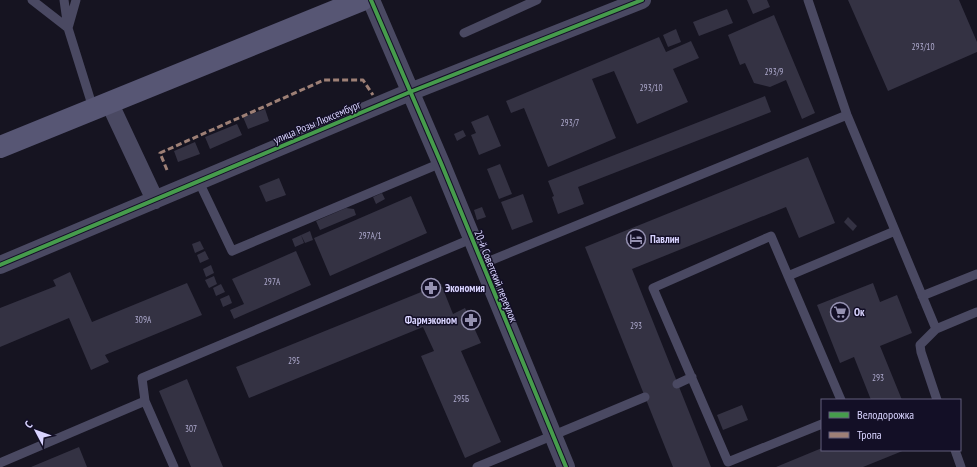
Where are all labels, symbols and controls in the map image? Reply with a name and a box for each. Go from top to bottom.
house number: 293/10 [912,41,934,52]
house number: 293/9 [765,66,783,77]
house number: 293/10 [640,82,662,93]
street label: улица Розы Люксембург [271,97,363,147]
house number: 293/7 [561,117,579,128]
street label: 20-й Советский переулок [471,228,521,325]
hotel icon: Павлин [625,228,647,250]
house number: 297А/1 [358,230,382,241]
place label: Павлин [650,232,680,246]
house number: 297А [264,276,281,287]
pharmacy icon: Экономия [420,277,442,299]
place label: Экономия [445,281,485,295]
supermarket icon: Ок [829,301,851,323]
place label: Ок [854,305,865,319]
pharmacy icon: Фармэконом [460,309,482,331]
place label: Фармэконом [405,313,457,327]
house number: 309А [135,314,152,325]
house number: 293 [630,320,642,331]
house number: 295 [288,355,300,366]
house number: 293 [872,372,884,383]
house number: 295Б [453,393,469,404]
legend [821,399,961,451]
text: Велодорожка [857,407,914,422]
north arrow [16,411,56,451]
text: С [22,418,35,431]
house number: 307 [185,423,197,434]
text: Тропа [857,427,882,442]

